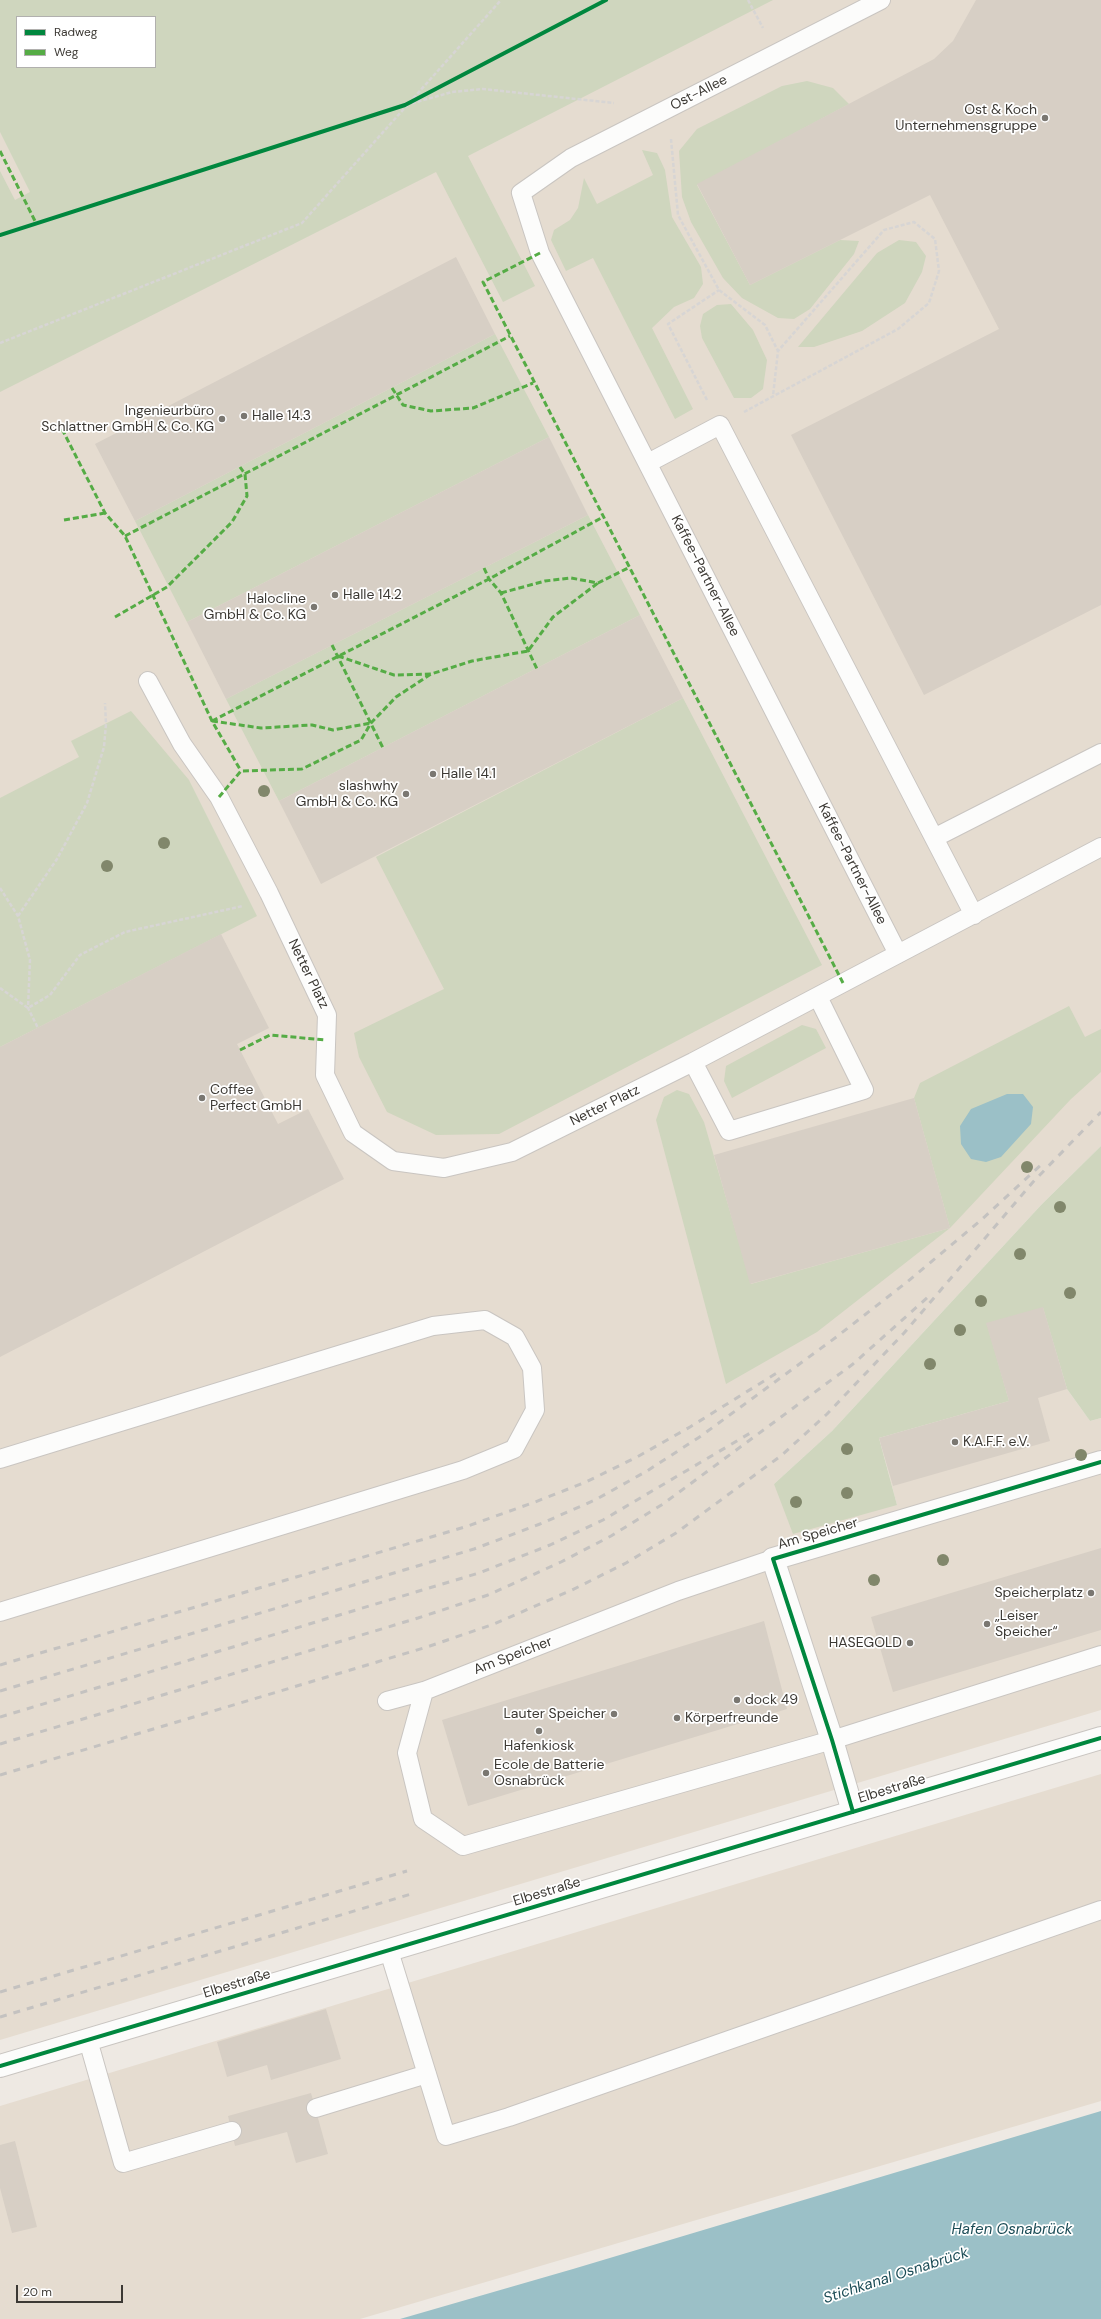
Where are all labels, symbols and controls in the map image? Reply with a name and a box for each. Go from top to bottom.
legend [16,16,156,68]
text: Radweg [54,24,97,40]
text: Weg [54,44,78,60]
street label: Ost-Allee [668,72,730,114]
place label: Ost & Koch Unternehmensgruppe [895,102,1037,134]
marker: Ost & Koch Unternehmensgruppe [1040,113,1050,123]
place label: Ingenieurbüro Schlattner GmbH & Co. KG [41,403,214,436]
place label: Halle 14.3 [252,408,311,424]
marker: Halle 14.3 [239,411,249,421]
marker: Ingenieurbüro Schlattner GmbH & Co. KG [217,414,227,424]
street label: Kaffee-Partner-Allee [667,512,743,640]
place label: Halle 14.2 [343,587,402,603]
marker: Halle 14.2 [330,590,340,600]
place label: Halocline GmbH & Co. KG [204,591,306,624]
marker: Halocline GmbH & Co. KG [309,602,319,612]
place label: Halle 14.1 [441,766,496,782]
marker: Halle 14.1 [428,769,438,779]
place label: slashwhy GmbH & Co. KG [296,778,398,810]
marker: slashwhy GmbH & Co. KG [401,789,411,799]
street label: Kaffee-Partner-Allee [814,800,890,928]
street label: Netter Platz [284,936,332,1012]
place label: Coffee Perfect GmbH [210,1082,302,1114]
street label: Netter Platz [567,1082,643,1130]
marker: Coffee Perfect GmbH [197,1093,207,1103]
place label: K.A.F.F. e.V. [963,1434,1029,1450]
marker: K.A.F.F. e.V. [950,1437,960,1447]
street label: Am Speicher [776,1515,860,1553]
place label: Speicherplatz [994,1585,1083,1601]
marker: Speicherplatz [1086,1588,1096,1598]
place label: „Leiser Speicher“ [995,1608,1058,1640]
marker: „Leiser Speicher“ [982,1619,992,1629]
street label: Am Speicher [471,1633,555,1679]
place label: HASEGOLD [829,1635,902,1651]
marker: HASEGOLD [905,1638,915,1648]
place label: dock 49 [745,1692,798,1708]
marker: dock 49 [732,1695,742,1705]
place label: Lauter Speicher [503,1706,606,1722]
marker: Lauter Speicher [609,1709,619,1719]
place label: Körperfreunde [685,1710,779,1726]
marker: Körperfreunde [672,1713,682,1723]
marker: Hafenkiosk [534,1726,544,1736]
place label: Hafenkiosk [504,1738,574,1754]
place label: Ecole de Batterie Osnabrück [494,1757,605,1790]
marker: Ecole de Batterie Osnabrück [481,1768,491,1778]
street label: Elbestraße [856,1771,928,1807]
street label: Elbestraße [511,1874,583,1910]
street label: Elbestraße [201,1966,273,2002]
water label: Hafen Osnabrück [952,2221,1072,2239]
water label: Stichkanal Osnabrück [821,2244,971,2308]
scale bar [18,2277,125,2303]
text: 20 m [23,2284,52,2300]

